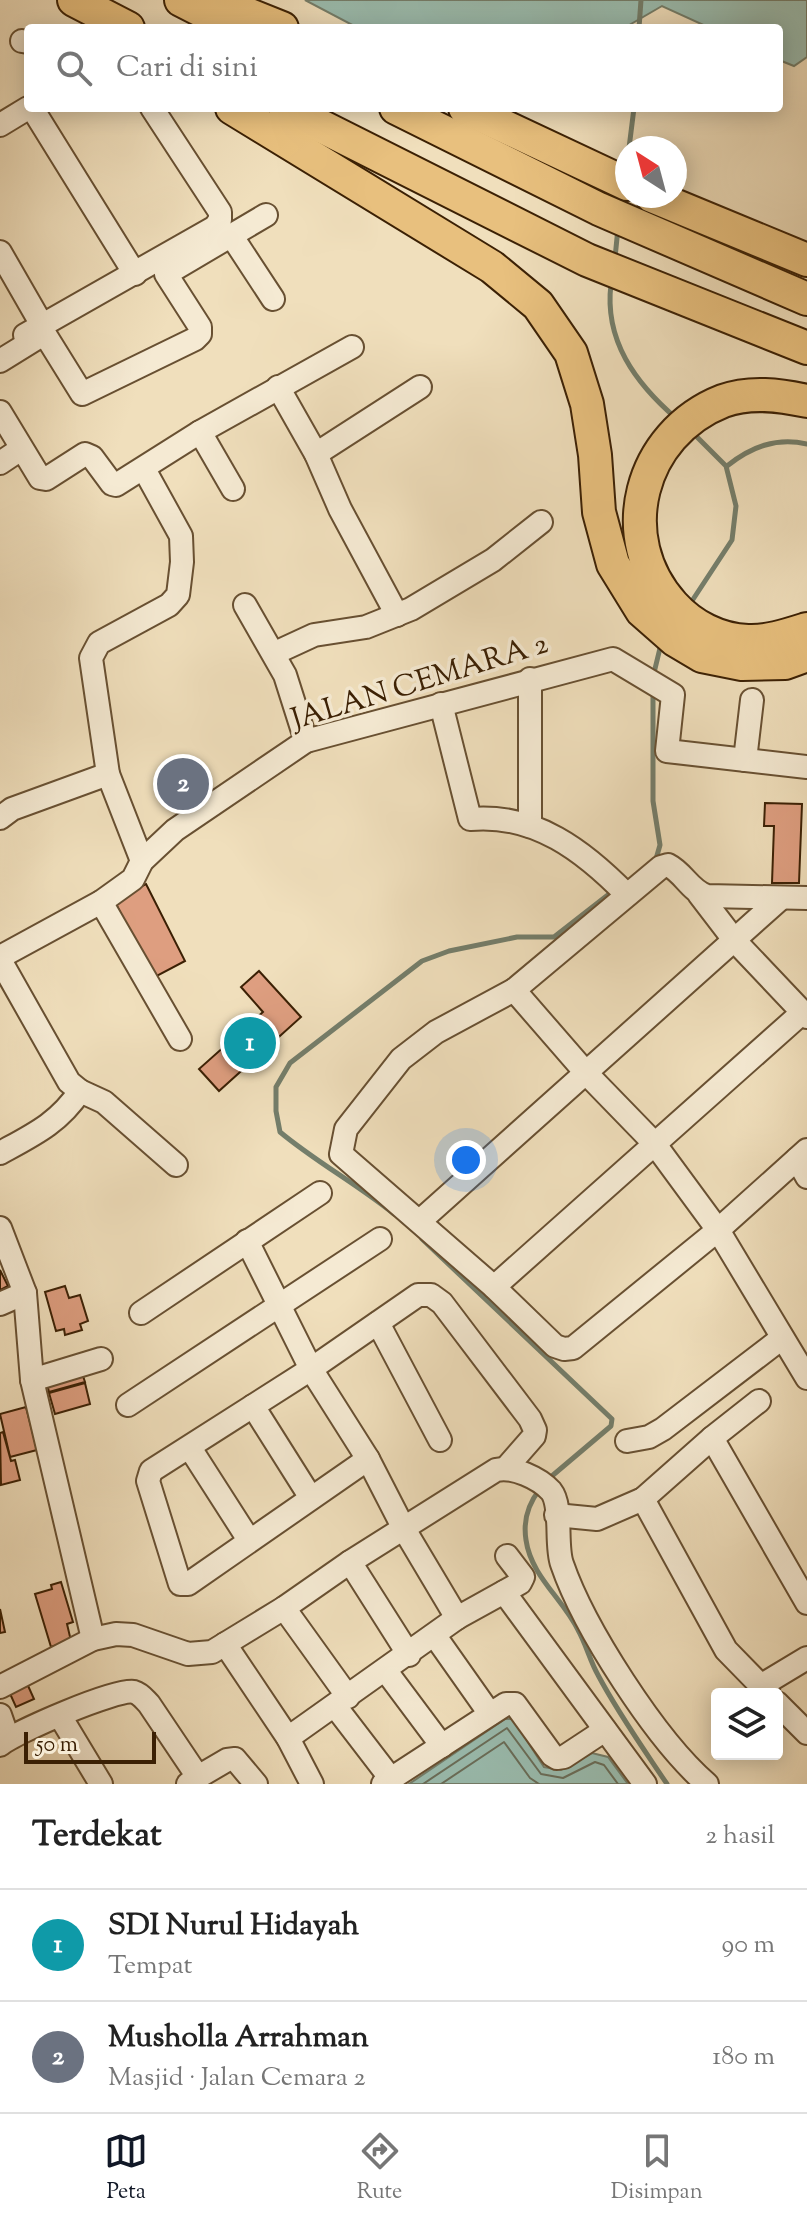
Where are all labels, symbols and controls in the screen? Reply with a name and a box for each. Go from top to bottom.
search box [24,24,783,112]
icon: search [52,46,96,90]
text: Cari di sini [116,47,258,90]
north arrow [615,136,687,208]
street label: JALAN CEMARA 2 [284,623,554,743]
pin: 2 [157,754,209,814]
pin: 1 [224,1013,276,1073]
your location [446,1140,486,1180]
map controls [711,1688,783,1760]
button: layers [711,1688,783,1760]
scale bar [24,1728,156,1764]
text: 50 m [36,1730,78,1762]
text: Terdekat [32,1812,162,1861]
text: 2 hasil [705,1818,775,1855]
text: SDI Nurul Hidayah [108,1905,359,1948]
text: 1 [54,1927,62,1964]
text: 90 m [722,1927,775,1964]
text: Tempat [108,1948,192,1985]
text: Musholla Arrahman [108,2017,369,2060]
text: 2 [52,2039,64,2076]
text: 180 m [712,2039,775,2076]
text: Masjid · Jalan Cemara 2 [108,2060,366,2097]
tab: Peta [104,2129,148,2209]
tab: Rute [357,2129,402,2209]
tab: Disimpan [611,2129,703,2209]

